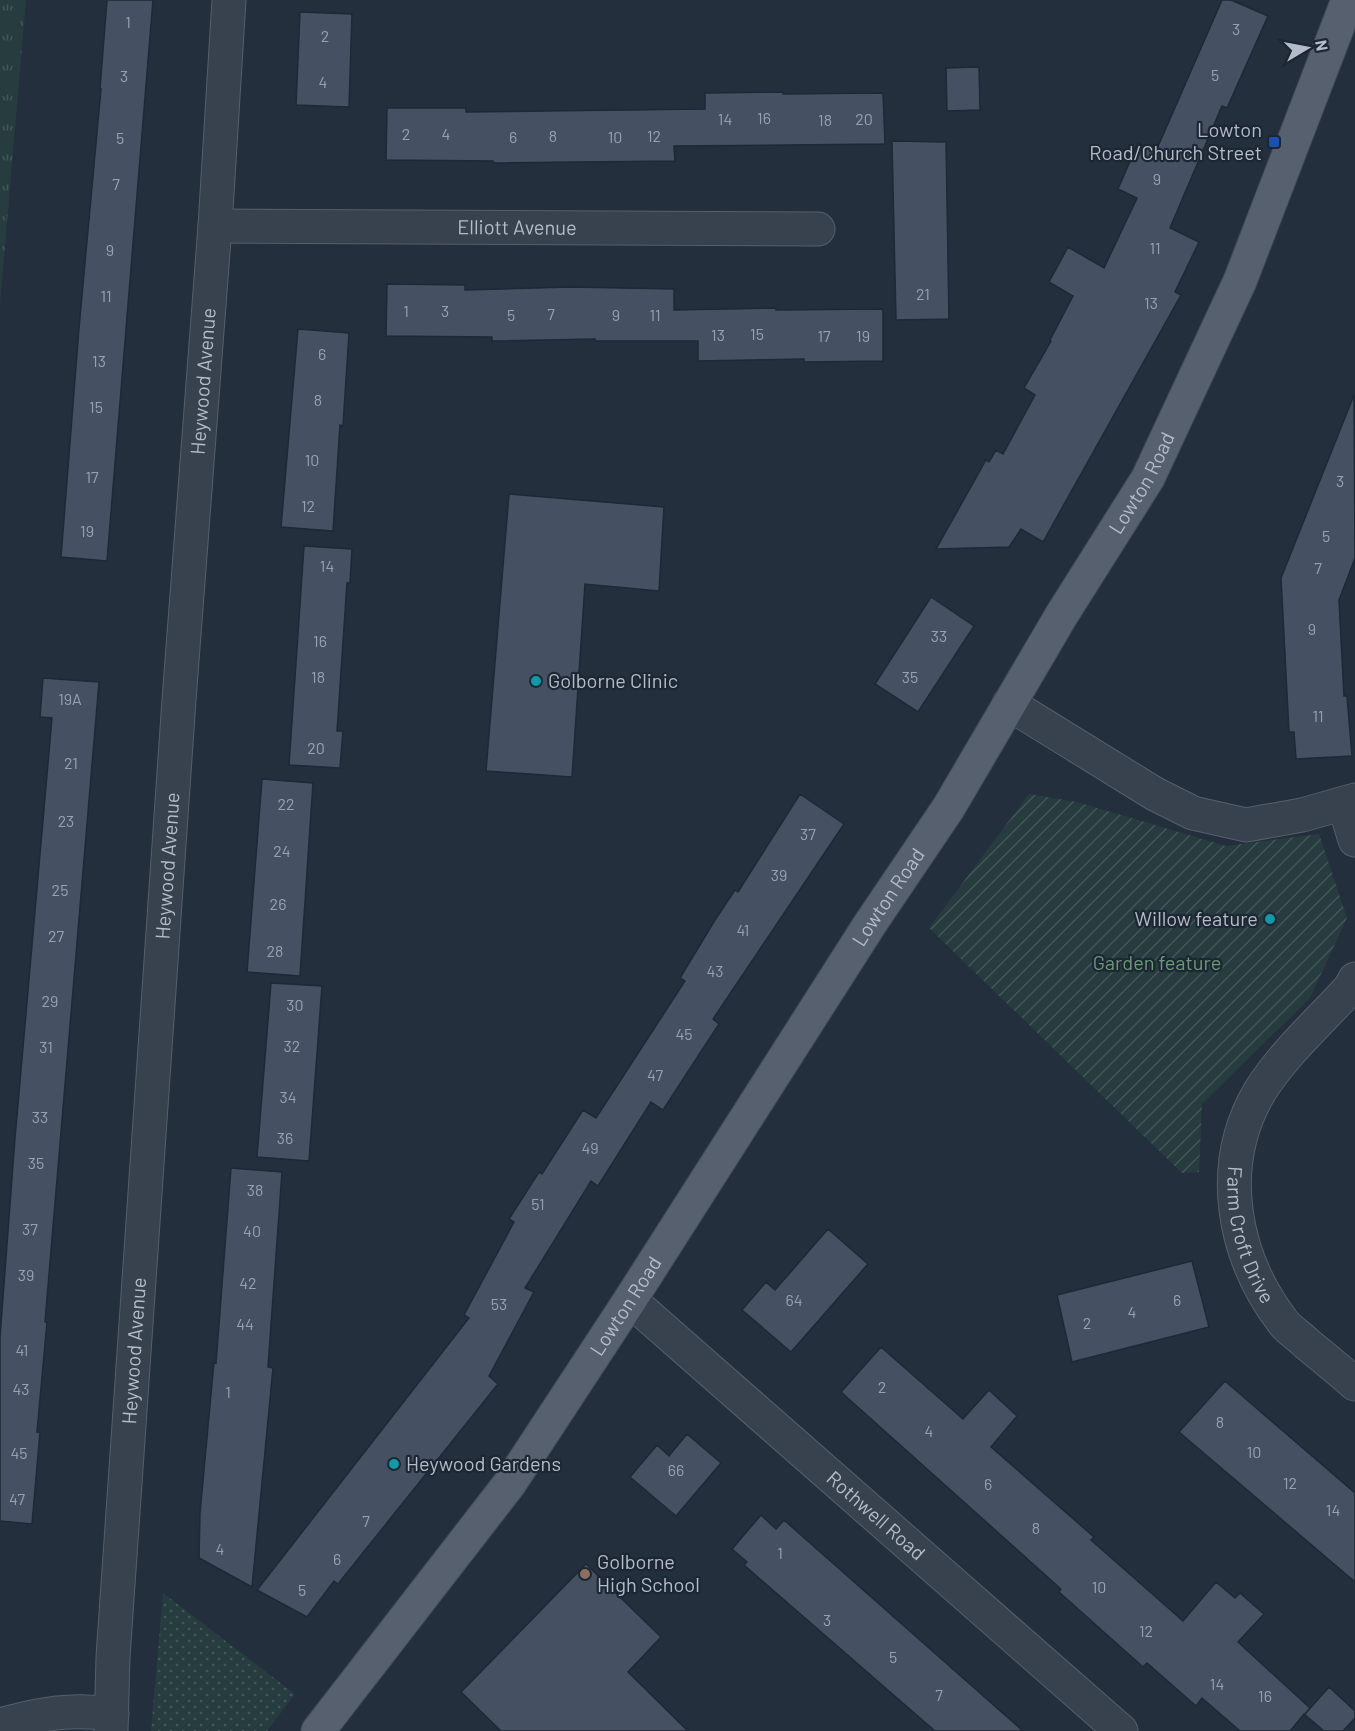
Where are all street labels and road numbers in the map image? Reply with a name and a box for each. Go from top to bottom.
street label: Elliott Avenue [457,214,577,239]
street label: Heywood Avenue [185,307,220,455]
street label: Lowton Road [1103,428,1179,538]
street label: Heywood Avenue [150,792,184,940]
street label: Lowton Road [846,843,929,950]
street label: Farm Croft Drive [1223,1165,1280,1307]
street label: Lowton Road [584,1252,666,1360]
street label: Heywood Avenue [116,1276,150,1425]
street label: Rothwell Road [822,1465,931,1565]

